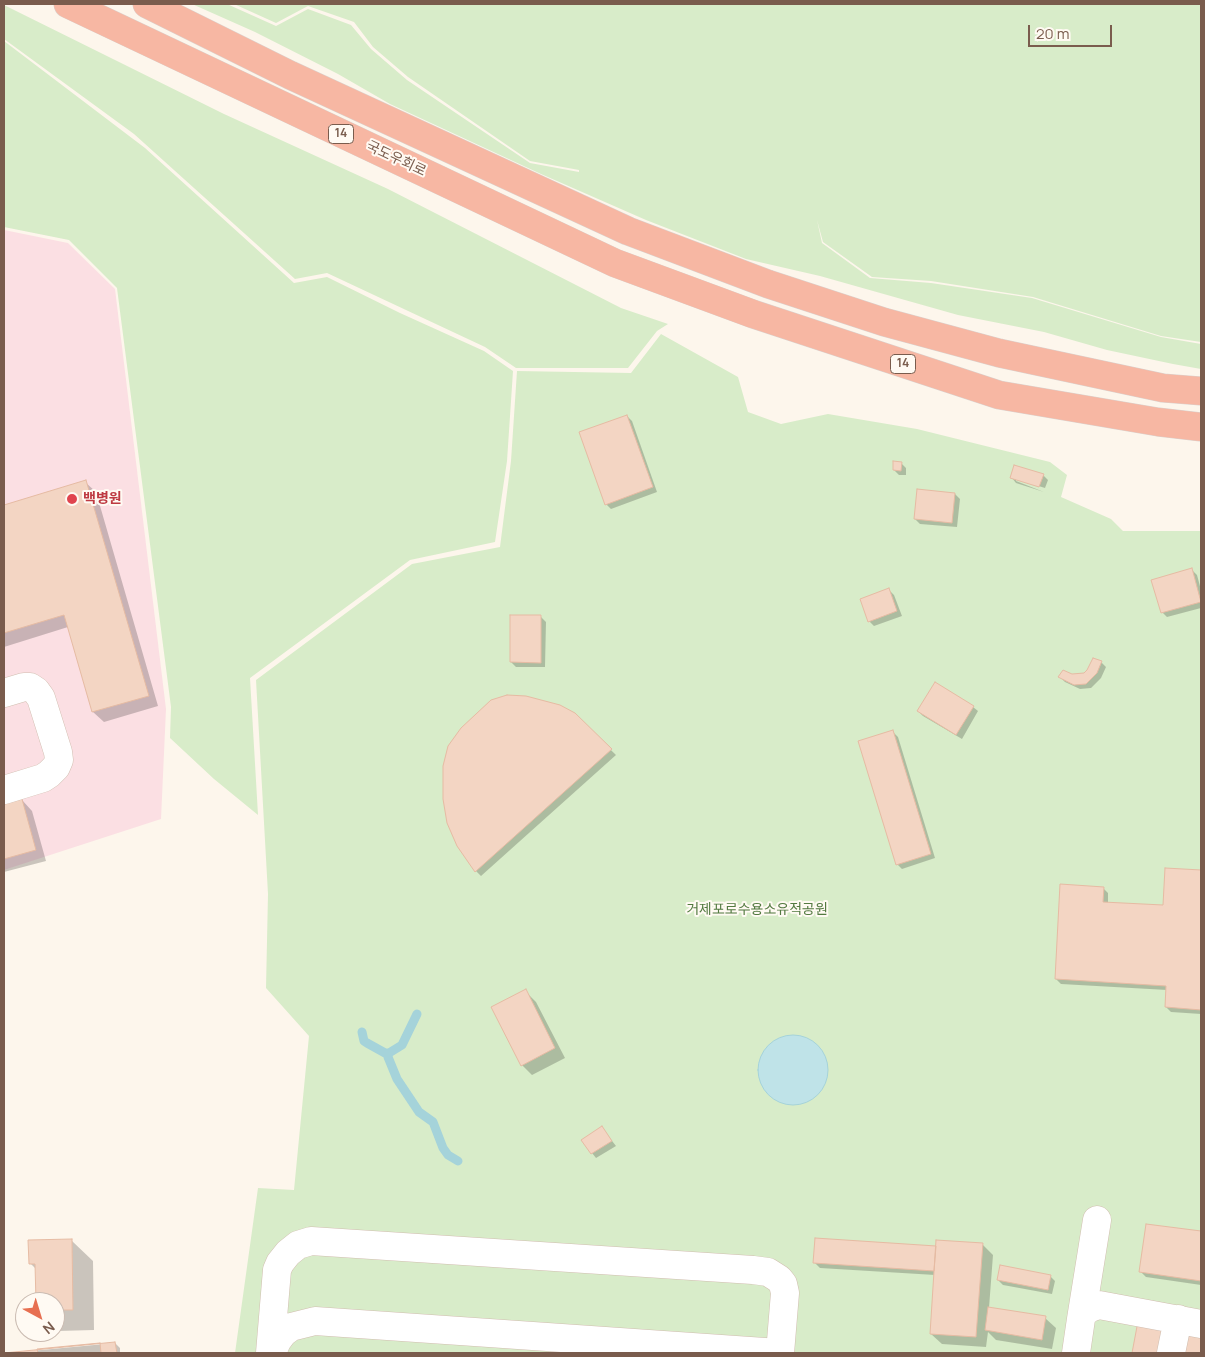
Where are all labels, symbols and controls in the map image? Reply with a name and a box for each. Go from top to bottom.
scale bar [1030,15,1114,47]
text: 20 m [1036,23,1069,44]
road number: 14 [328,125,354,144]
street label: 국도우회로 [363,138,429,180]
road number: 14 [890,354,916,374]
place label: 백병원 [83,491,122,507]
marker: 백병원 [65,492,79,506]
park label: 거제포로수용소유적공원 [686,902,828,918]
north arrow [15,1292,65,1342]
text: N [39,1318,59,1339]

